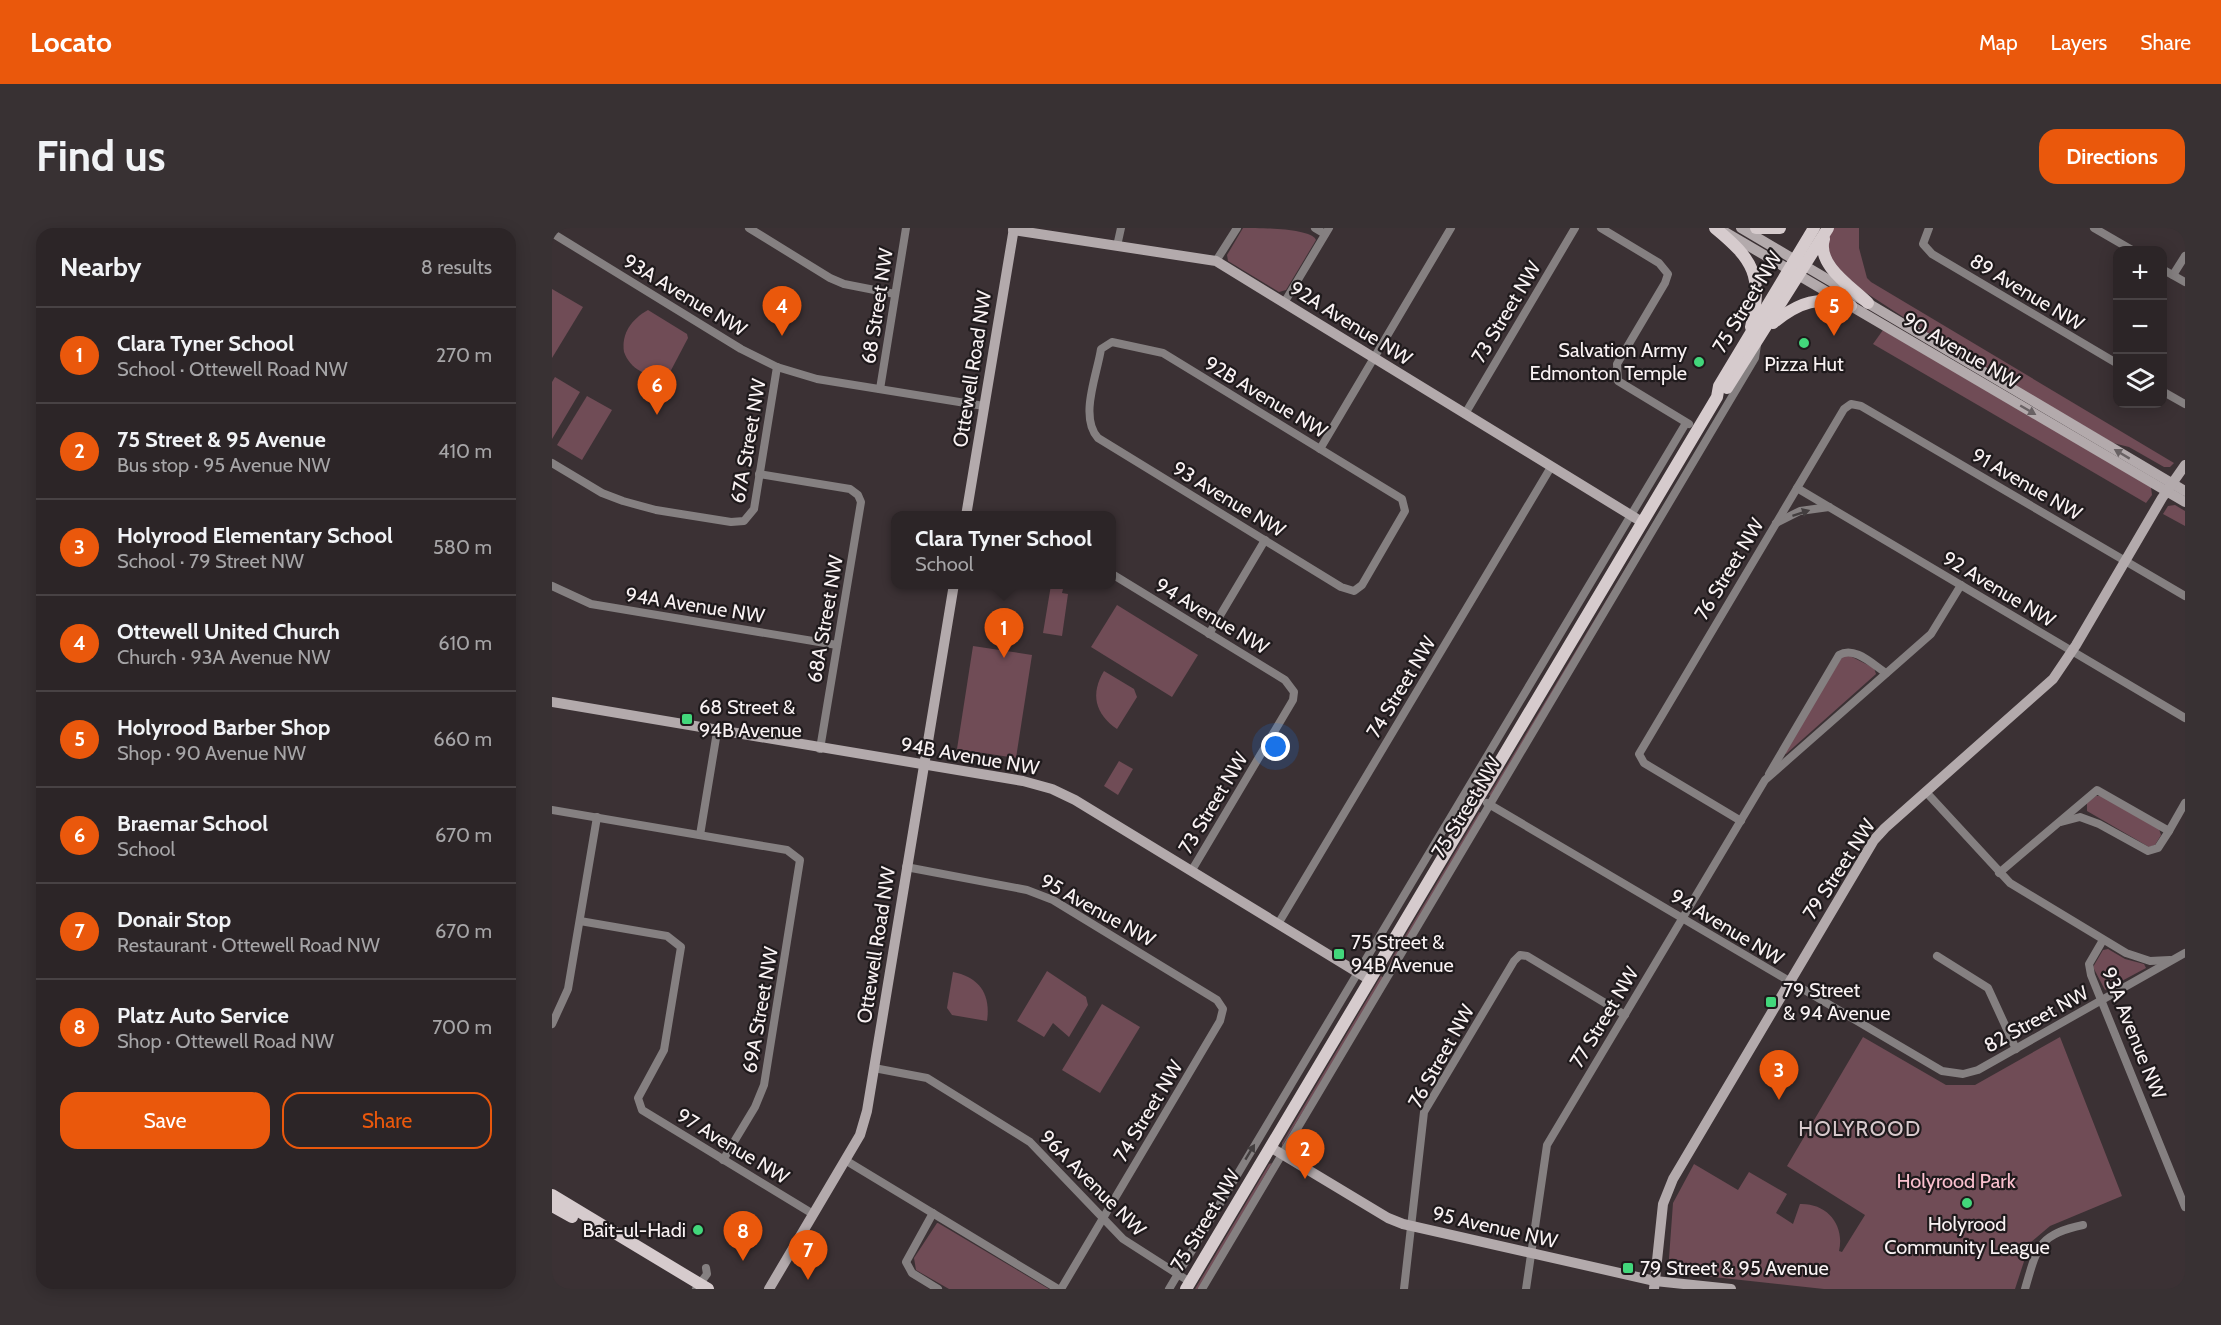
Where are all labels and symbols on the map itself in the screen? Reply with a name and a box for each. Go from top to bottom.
street label: 68 Street NW [856,246,898,366]
street label: 75 Street NW [1707,247,1787,357]
street label: 93A Avenue NW [619,249,751,341]
street label: 89 Avenue NW [1966,249,2088,336]
street label: 73 Street NW [1466,257,1546,367]
street label: 92A Avenue NW [1285,276,1417,370]
pin: 4 [762,286,802,336]
pin: 5 [1814,286,1854,336]
street label: Ottewell Road NW [948,289,996,449]
street label: 90 Avenue NW [1898,307,2024,393]
marker: Pizza Hut [1797,336,1811,350]
place label: Salvation Army Edmonton Temple [1529,338,1687,385]
street label: 92B Avenue NW [1200,351,1332,443]
place label: Pizza Hut [1764,352,1844,376]
marker: Salvation Army Edmonton Temple [1692,355,1706,369]
pin: 6 [638,366,676,415]
street label: 67A Street NW [725,377,771,505]
one-way arrow [2020,405,2037,415]
street label: 91 Avenue NW [1968,443,2086,525]
one-way arrow [2114,448,2130,459]
street label: 93 Avenue NW [1168,456,1290,542]
one-way arrow [1792,507,1810,517]
street label: 76 Street NW [1689,514,1769,624]
street label: 92 Avenue NW [1938,546,2060,632]
street label: 68A Street NW [802,553,848,685]
street label: 94 Avenue NW [1151,573,1273,659]
street label: 94A Avenue NW [624,582,766,628]
pin: 1 [984,608,1024,658]
street label: 74 Street NW [1361,632,1441,742]
place label: 68 Street & 94B Avenue [699,695,802,742]
marker: 68 Street & 94B Avenue [680,712,694,726]
street label: 94B Avenue NW [899,732,1041,780]
your location [1261,732,1290,761]
street label: 73 Street NW [1173,748,1253,858]
street label: 75 Street NW [1426,752,1506,862]
street label: 79 Street NW [1798,814,1880,924]
street label: Ottewell Road NW [852,865,900,1025]
street label: 95 Avenue NW [1036,869,1160,951]
street label: 94 Avenue NW [1666,884,1788,970]
place label: 75 Street & 94B Avenue [1351,930,1454,977]
street label: 69A Street NW [737,945,783,1075]
marker: 75 Street & 94B Avenue [1332,947,1346,961]
street label: 77 Street NW [1564,962,1644,1072]
street label: 93A Avenue NW [2097,964,2171,1102]
place label: 79 Street & 94 Avenue [1783,978,1891,1025]
street label: 82 Street NW [1979,980,2093,1058]
marker: 79 Street & 94 Avenue [1764,995,1778,1009]
street label: 76 Street NW [1403,1000,1479,1112]
pin: 3 [1760,1050,1798,1100]
street label: 74 Street NW [1108,1056,1188,1166]
street label: 97 Avenue NW [672,1103,794,1189]
district label: HOLYROOD [1798,1116,1922,1141]
street label: 96A Avenue NW [1035,1125,1151,1241]
pin: 2 [1286,1130,1324,1179]
one-way arrow [1245,1144,1256,1160]
street label: 75 Street NW [1165,1165,1245,1275]
park label: Holyrood Park [1896,1169,2016,1193]
marker: Holyrood Community League [1960,1196,1974,1210]
street label: 95 Avenue NW [1430,1201,1560,1253]
pin: 8 [724,1212,762,1261]
place label: Holyrood Community League [1884,1212,2050,1259]
place label: Bait-ul-Hadi [582,1218,686,1242]
marker: Bait-ul-Hadi [691,1223,705,1237]
pin: 7 [788,1230,828,1280]
place label: 79 Street & 95 Avenue [1640,1256,1829,1280]
marker: 79 Street & 95 Avenue [1621,1261,1635,1275]

